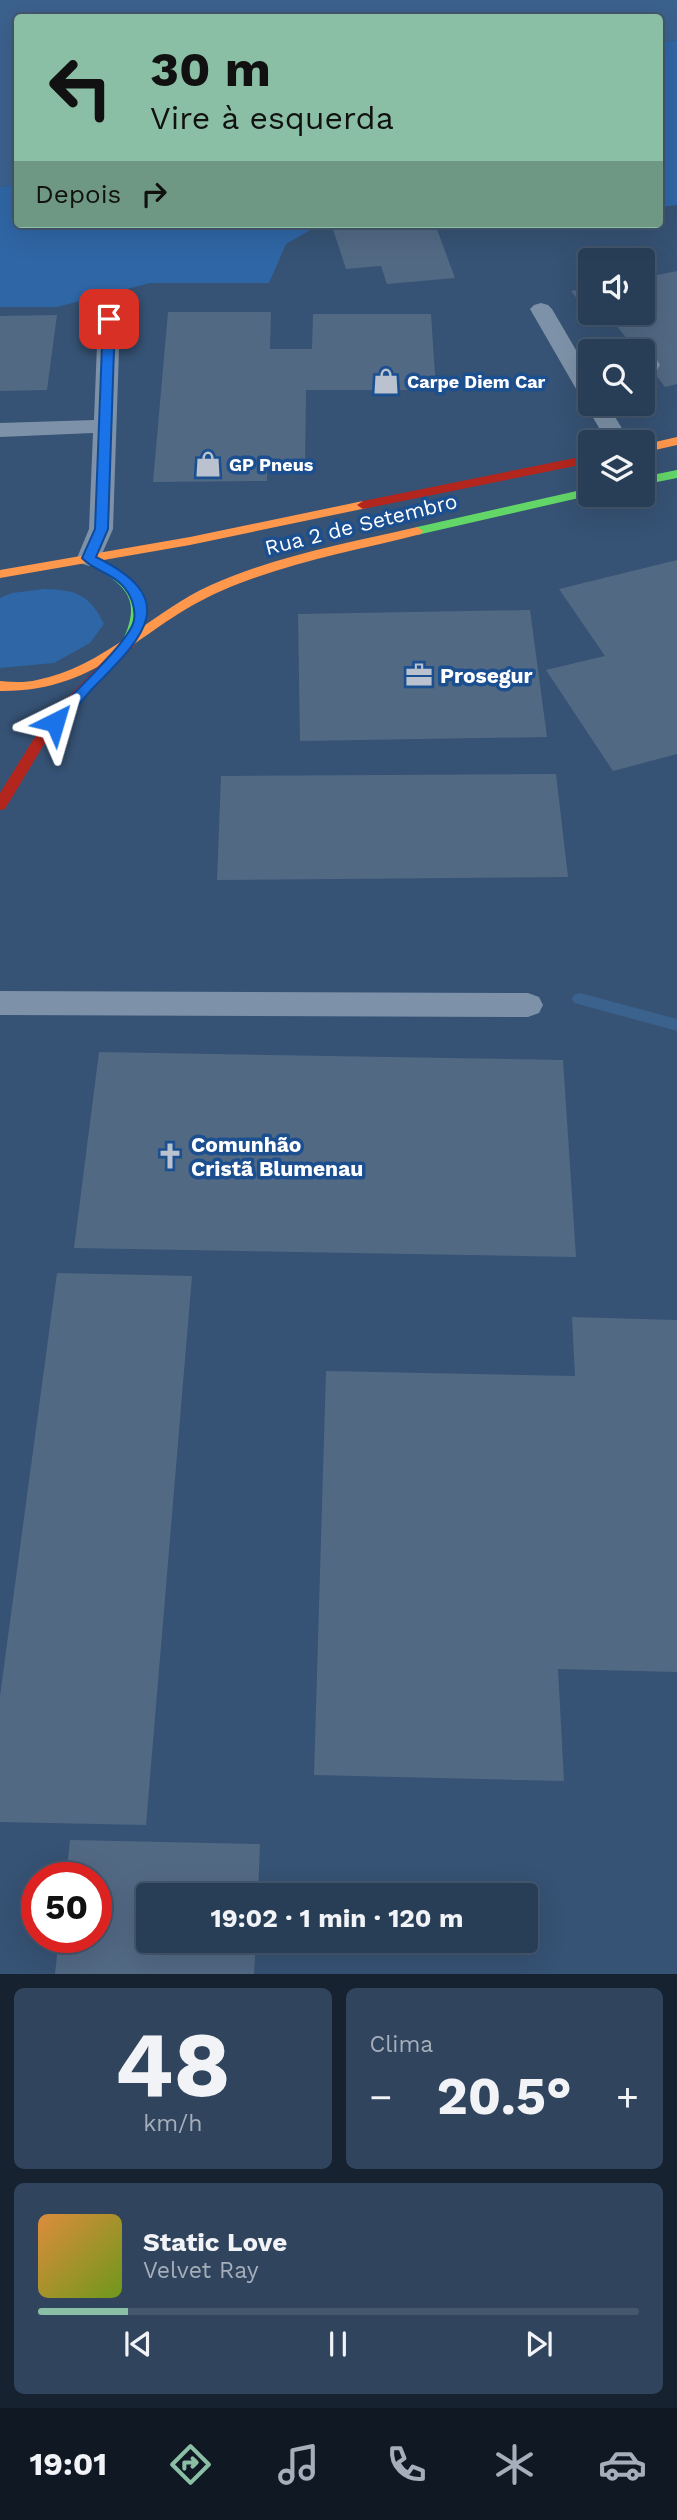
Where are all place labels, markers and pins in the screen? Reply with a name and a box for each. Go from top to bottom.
pin [79,289,139,349]
shop icon: Carpe Diem Car [371,366,401,396]
place label: Carpe Diem Car [407,371,546,392]
shop icon: GP Pneus [193,449,223,479]
place label: GP Pneus [229,454,314,475]
office icon: Prosegur [404,660,434,690]
place label: Prosegur [440,663,533,688]
place label: Comunhão Cristã Blumenau [191,1132,363,1181]
church icon: Comunhão Cristã Blumenau [155,1141,185,1171]

